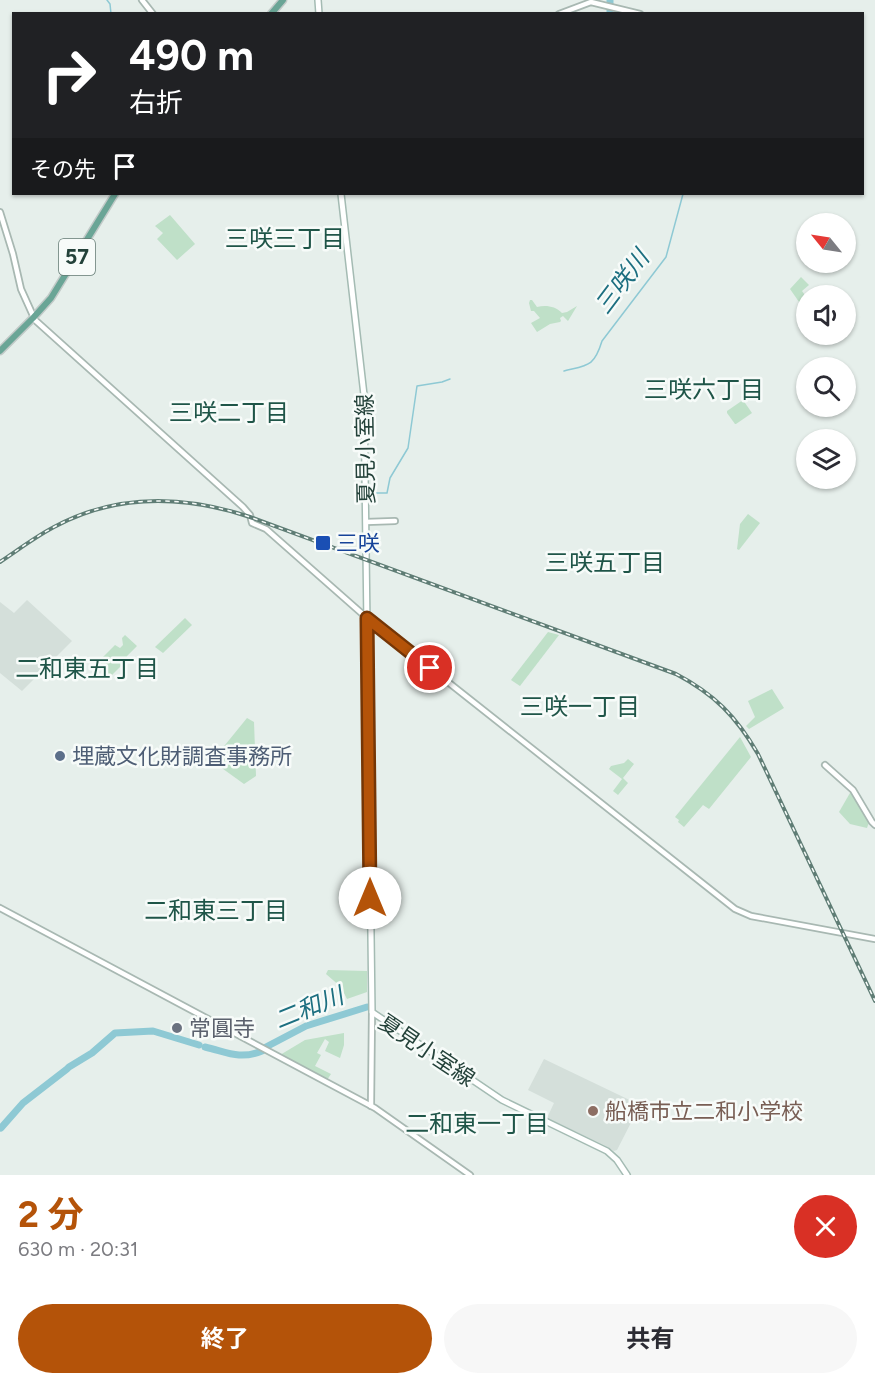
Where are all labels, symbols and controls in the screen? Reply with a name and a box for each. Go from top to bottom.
text: 490 m [129,30,254,81]
icon: right [30,36,108,114]
text: 右折 [129,86,183,119]
icon: arrive [108,150,141,183]
text: その先 [30,156,96,183]
north arrow [796,213,856,273]
map controls [796,213,856,489]
district label: 三咲三丁目 [225,224,345,253]
road number: 57 [59,239,95,275]
water label: 三咲川 [588,242,657,319]
button: sound [796,285,856,345]
button: search [796,357,856,417]
district label: 三咲六丁目 [644,375,764,404]
street label: 夏見小室線 [351,394,380,504]
district label: 三咲二丁目 [169,398,289,427]
button: layers [796,429,856,489]
place label: 三咲 [336,530,380,557]
marker: 三咲 [314,534,332,552]
district label: 三咲五丁目 [545,548,665,577]
pin [404,642,455,693]
icon: arrive [413,651,446,684]
district label: 二和東五丁目 [15,654,159,683]
district label: 三咲一丁目 [520,692,640,721]
place label: 埋蔵文化財調査事務所 [72,743,292,770]
marker: 埋蔵文化財調査事務所 [53,749,67,763]
position arrow [338,866,402,930]
district label: 二和東三丁目 [144,896,288,925]
water label: 二和川 [270,979,350,1034]
street label: 夏見小室線 [374,1008,480,1092]
place label: 常圓寺 [189,1015,255,1042]
marker: 常圓寺 [170,1021,184,1035]
place label: 船橋市立二和小学校 [605,1098,803,1125]
marker: 船橋市立二和小学校 [586,1104,600,1118]
district label: 二和東一丁目 [405,1109,549,1138]
text: 2 分 [18,1193,83,1236]
button: close [794,1195,857,1258]
text: 630 m · 20:31 [18,1237,138,1261]
button: 終了 [18,1304,432,1373]
button: 共有 [444,1304,857,1373]

